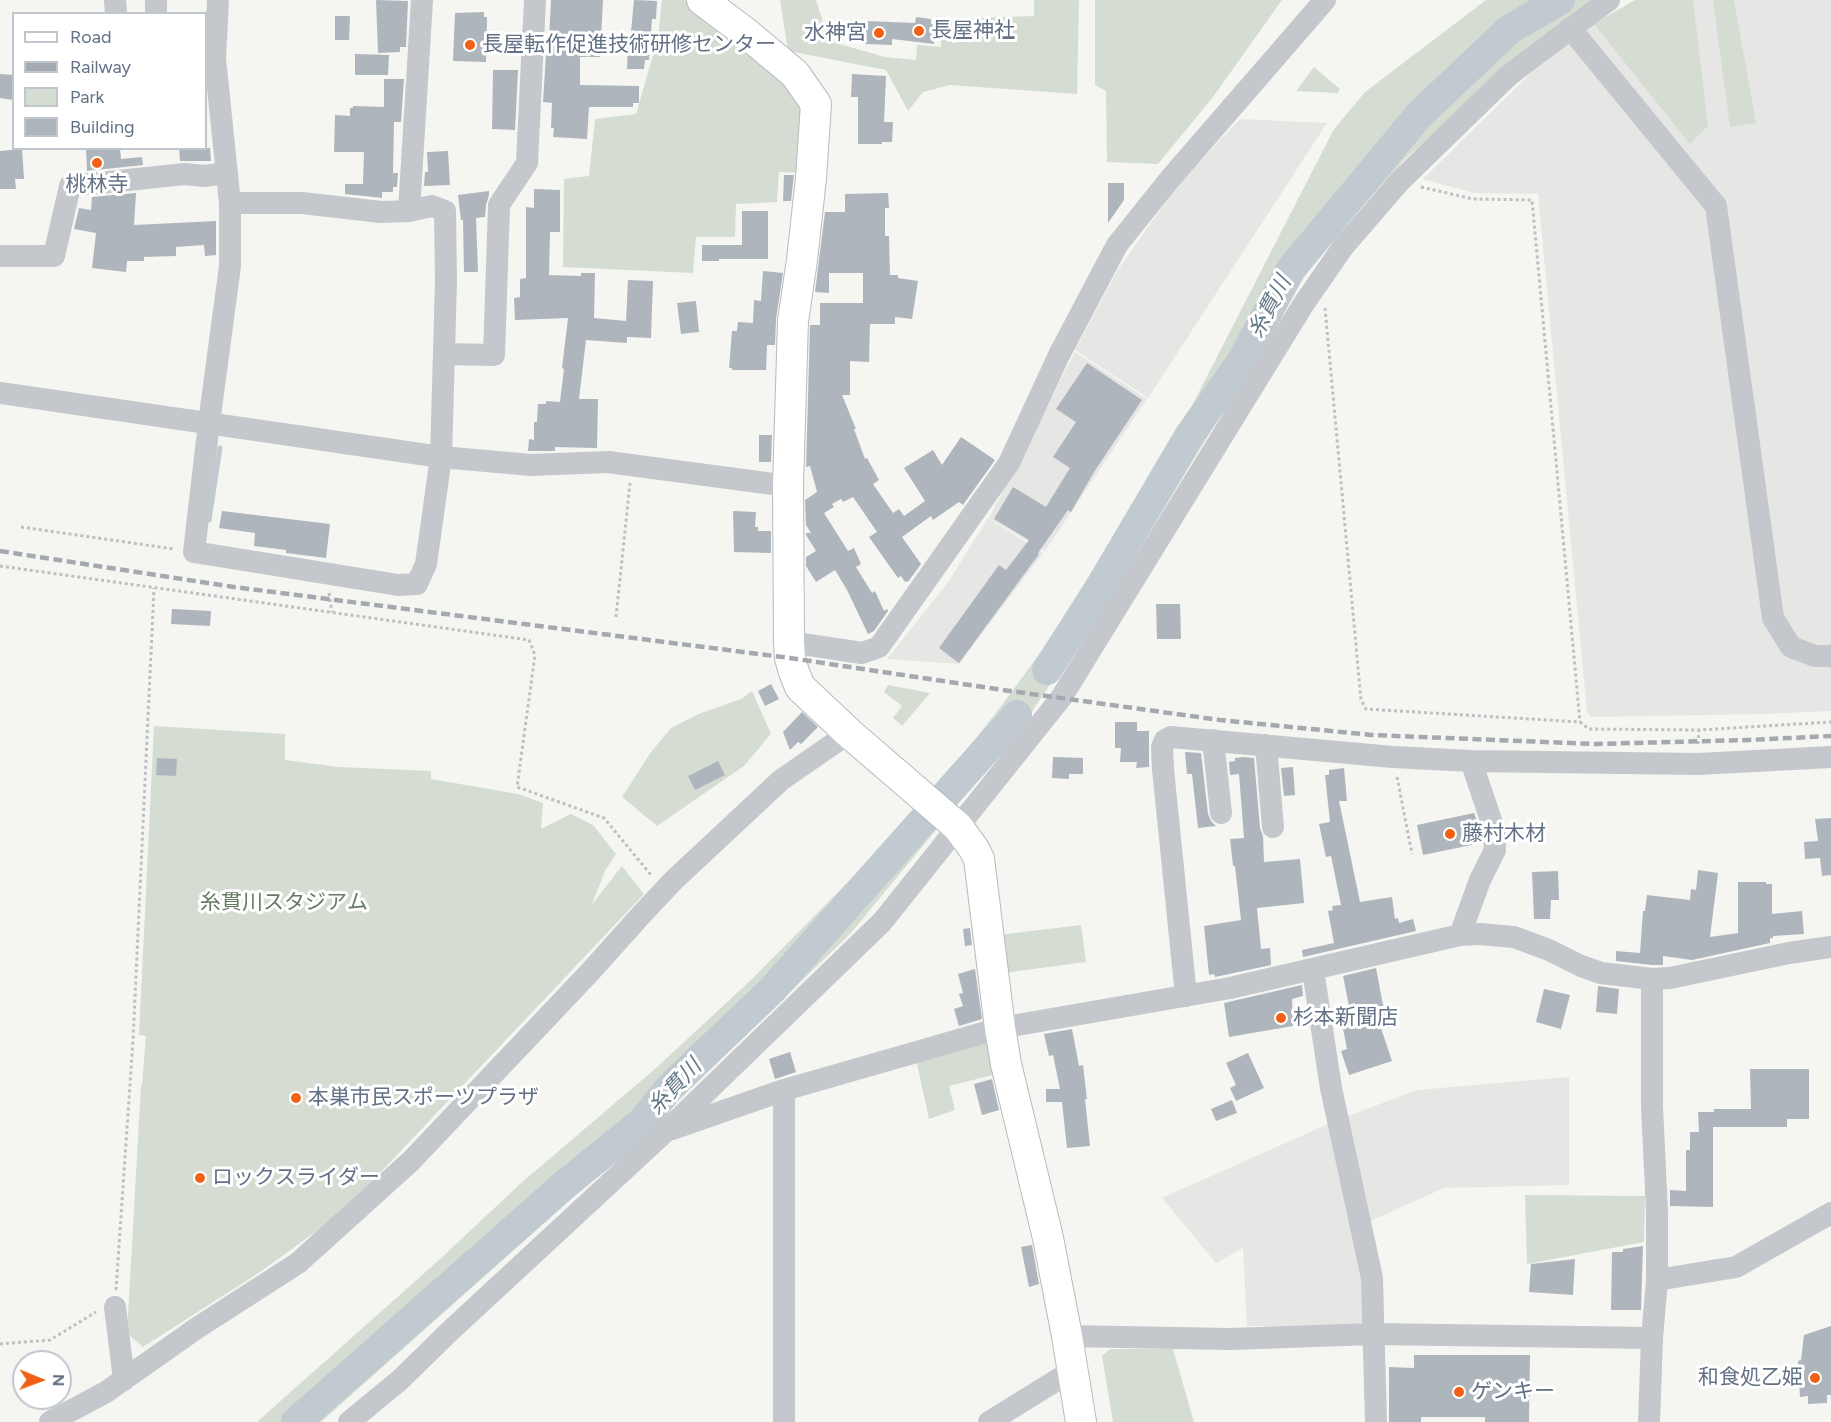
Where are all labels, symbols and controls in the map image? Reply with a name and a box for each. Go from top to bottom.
legend [12,12,207,150]
place label: 長屋神社 [931,18,1015,44]
place label: 水神宮 [804,20,867,46]
marker: 長屋神社 [912,24,926,38]
text: Road [70,26,111,48]
marker: 水神宮 [872,26,886,40]
place label: 長屋転作促進技術研修センター [482,32,776,58]
marker: 長屋転作促進技術研修センター [463,38,477,52]
text: Railway [70,56,131,78]
text: Park [70,86,104,108]
text: Building [70,116,135,138]
marker: 桃林寺 [90,156,104,170]
place label: 桃林寺 [66,172,128,198]
water label: 糸貫川 [1243,272,1297,342]
place label: 藤村木材 [1462,821,1546,847]
marker: 藤村木材 [1443,827,1457,841]
park label: 糸貫川スタジアム [200,890,368,916]
place label: 杉本新聞店 [1293,1005,1398,1031]
marker: 杉本新聞店 [1274,1011,1288,1025]
water label: 糸貫川 [643,1054,707,1120]
place label: 本巣市民スポーツプラザ [308,1085,539,1111]
marker: 本巣市民スポーツプラザ [289,1091,303,1105]
place label: ロックスライダー [212,1165,380,1191]
marker: ロックスライダー [193,1171,207,1185]
north arrow [12,1350,72,1410]
place label: 和食処乙姫 [1698,1365,1803,1391]
marker: 和食処乙姫 [1808,1371,1822,1385]
text: N [49,1374,68,1387]
place label: ゲンキー [1471,1379,1555,1405]
marker: ゲンキー [1452,1385,1466,1399]

